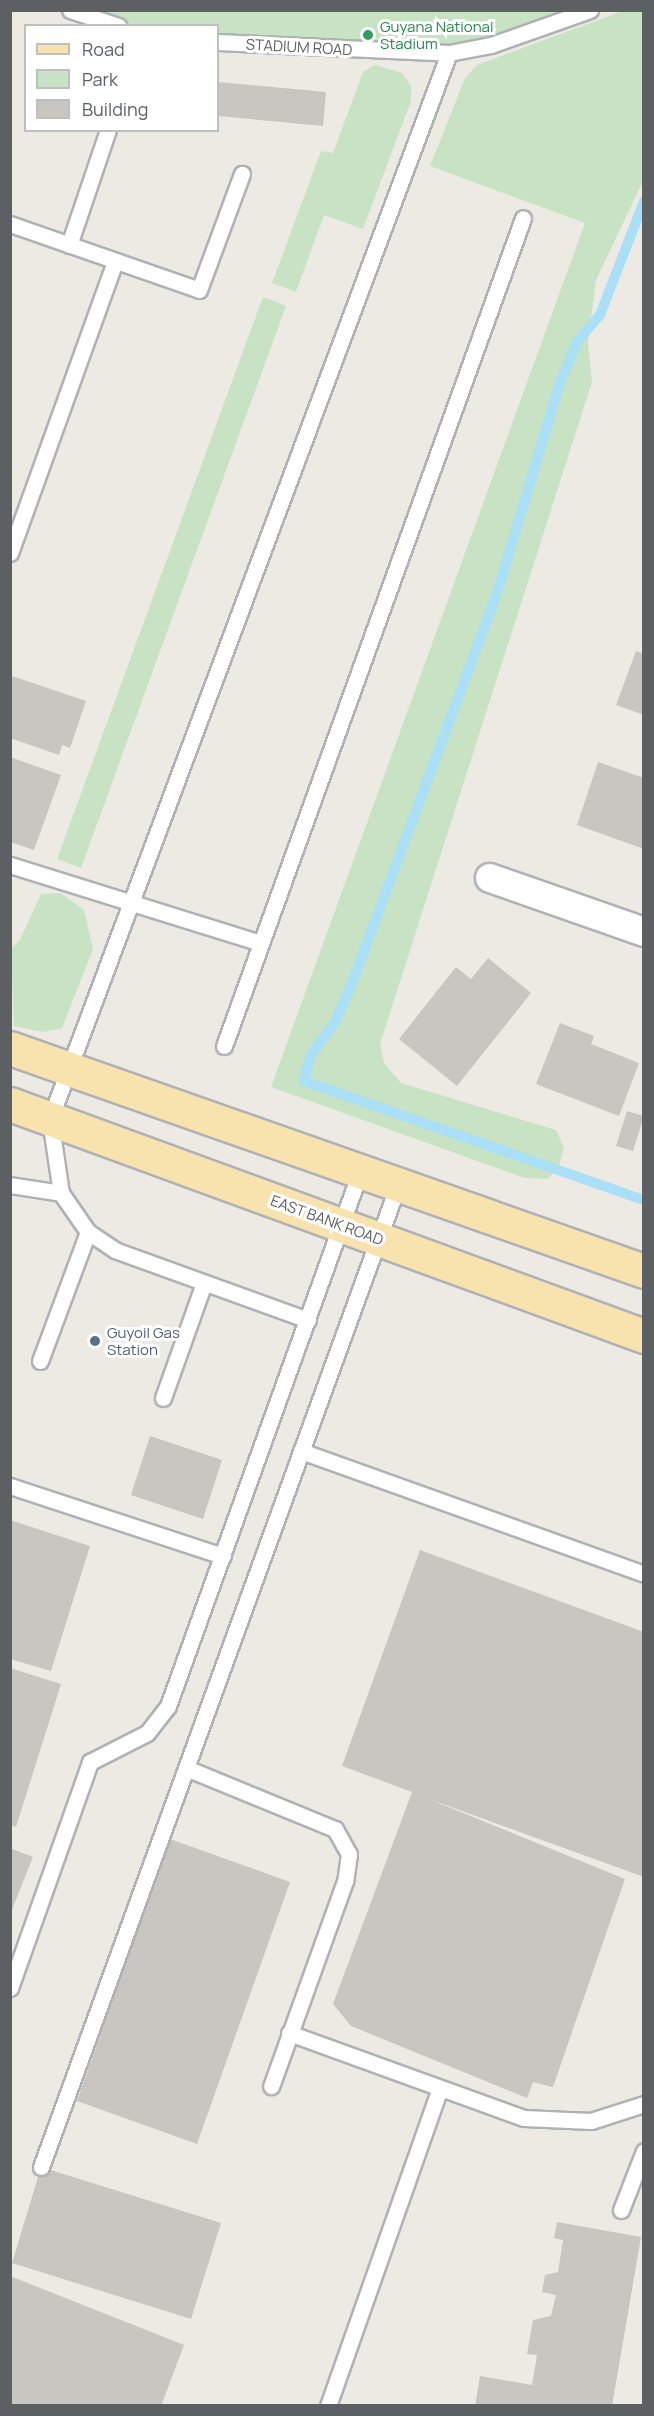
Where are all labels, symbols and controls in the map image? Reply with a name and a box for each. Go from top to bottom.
place label: Guyana National Stadium [380,17,493,52]
legend [24,24,219,132]
marker: Guyana National Stadium [361,28,375,42]
street label: STADIUM ROAD [245,35,353,59]
text: Road [82,37,125,61]
text: Park [82,67,118,91]
text: Building [82,97,148,121]
street label: EAST BANK ROAD [268,1191,386,1249]
place label: Guyoil Gas Station [107,1323,180,1358]
marker: Guyoil Gas Station [88,1334,102,1348]

